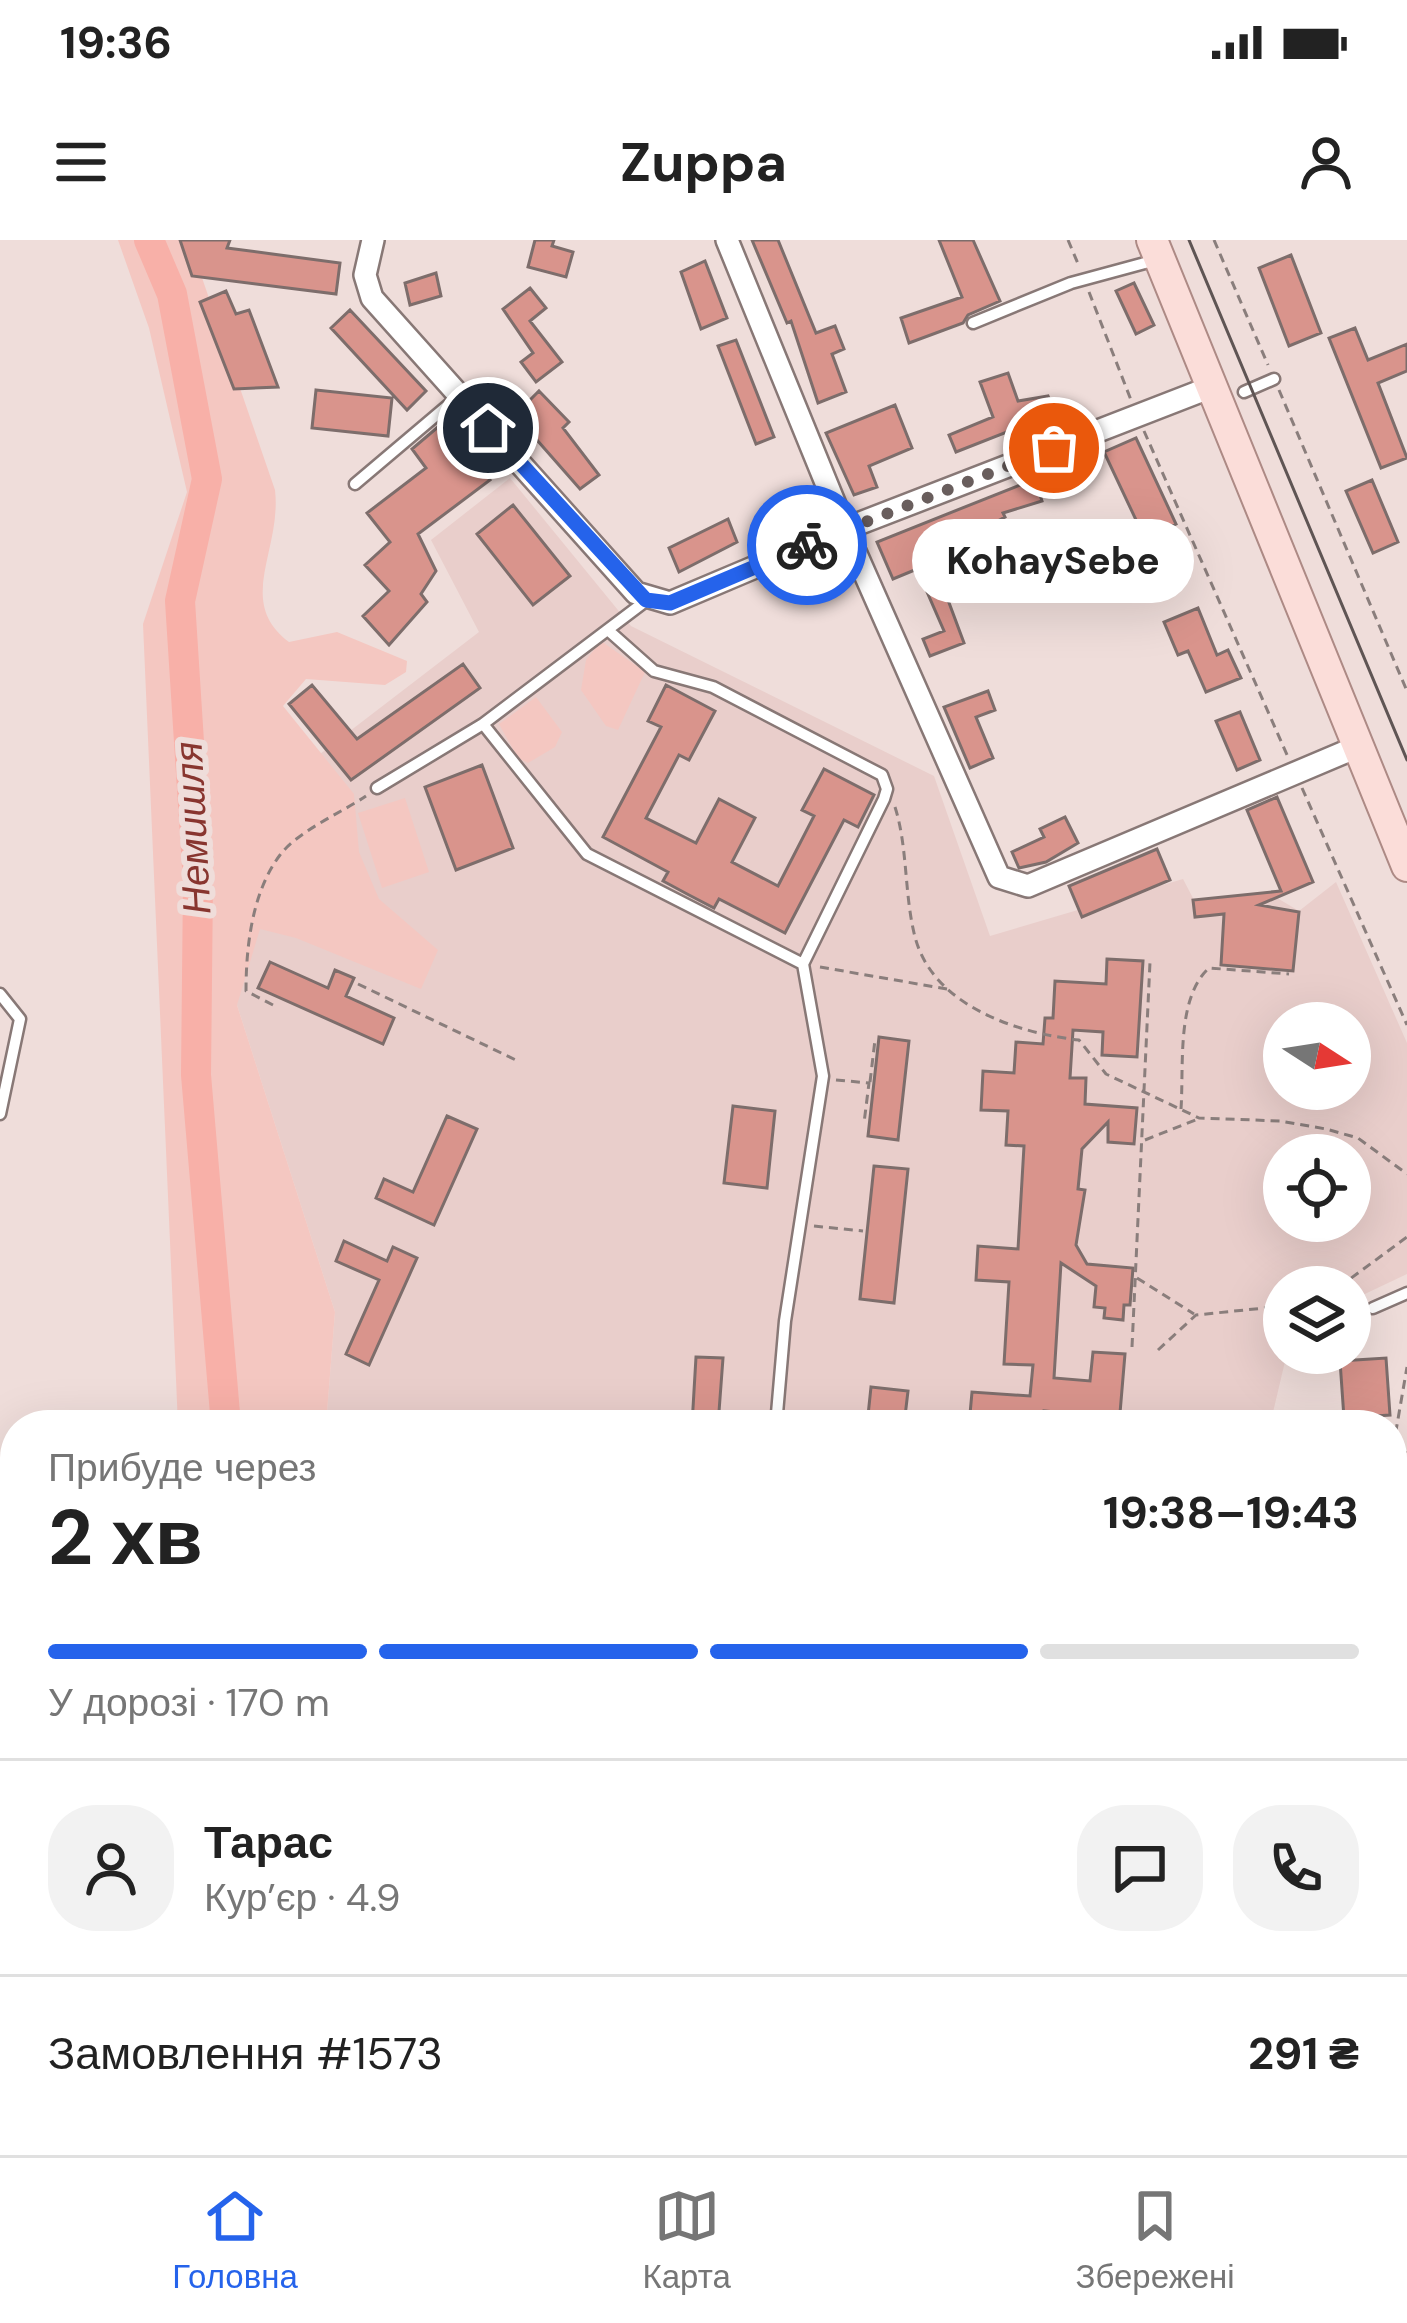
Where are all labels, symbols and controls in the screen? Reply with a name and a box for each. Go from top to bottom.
text: 19:36 [60,13,172,72]
text: Zuppa [620,127,787,198]
icon: menu [48,129,114,195]
icon: person [1293,129,1359,195]
pin [437,377,539,479]
icon: home [455,395,521,461]
pin [1003,397,1105,499]
icon: bag [1021,415,1087,481]
courier [747,485,867,605]
icon: bike [774,512,840,578]
callout: KohaySebe [913,520,1195,604]
text: KohaySebe [946,535,1160,586]
water label: Немишля [162,740,222,916]
north arrow [1263,1002,1371,1110]
map controls [1263,1002,1371,1374]
button: locate [1263,1134,1371,1242]
button: layers [1263,1266,1371,1374]
text: Прибуде через [48,1442,316,1493]
text: 19:38–19:43 [1103,1483,1359,1542]
text: 2 хв [48,1487,203,1588]
text: У дорозі · 170 m [48,1677,330,1728]
button: person [48,1805,174,1931]
button: chat [1077,1805,1203,1931]
button: phone [1233,1805,1359,1931]
text: Тарас [204,1813,333,1872]
text: Кур’єр · 4.9 [204,1872,400,1923]
text: Замовлення #1573 [48,2024,443,2083]
text: 291 ₴ [1248,2024,1359,2083]
tab: Головна [172,2183,298,2298]
tab: Карта [642,2183,731,2298]
tab: Збережені [1076,2183,1235,2298]

